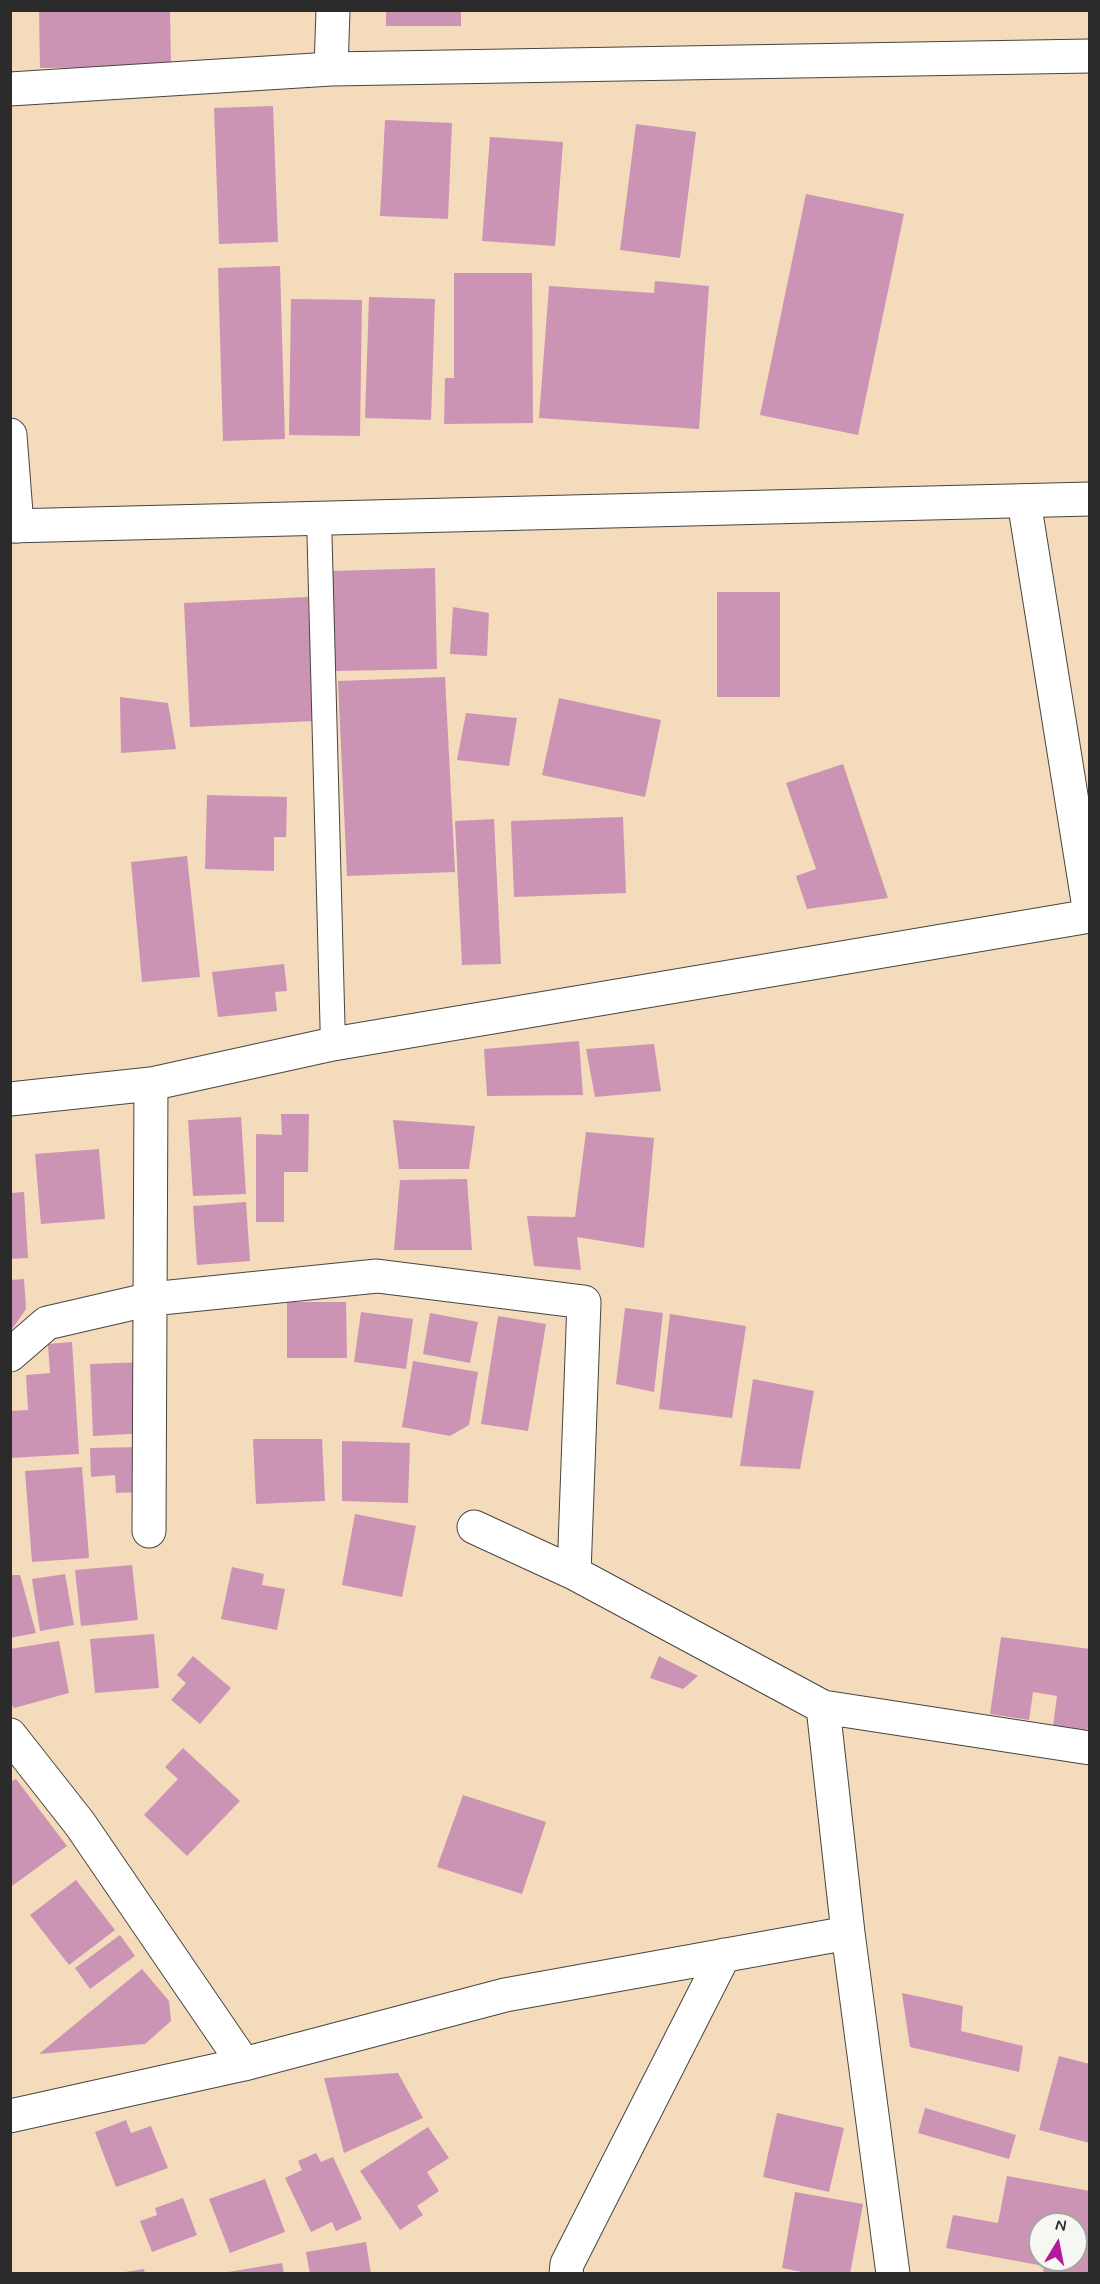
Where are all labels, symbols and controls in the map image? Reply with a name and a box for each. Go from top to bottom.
north arrow [1028,2212,1088,2272]
text: N [1054,2214,1068,2237]

